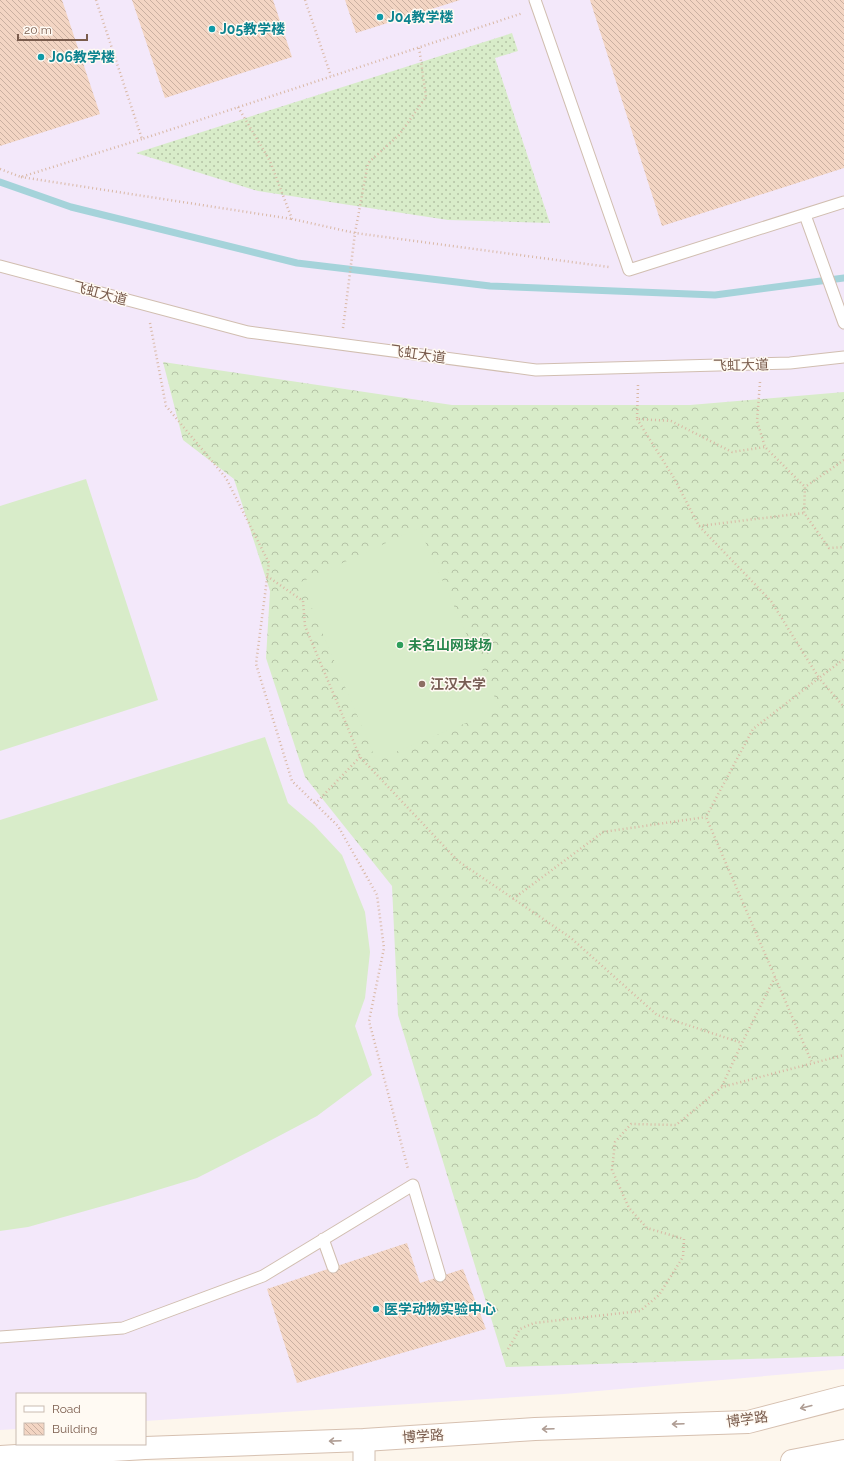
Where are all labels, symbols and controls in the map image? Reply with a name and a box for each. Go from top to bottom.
place label: J04教学楼 [388,9,453,25]
marker: J04教学楼 [375,12,385,22]
scale bar [18,16,87,42]
place label: J05教学楼 [220,21,285,37]
text: 20 m [24,23,52,37]
marker: J05教学楼 [207,24,217,34]
place label: J06教学楼 [49,49,115,65]
marker: J06教学楼 [36,52,46,62]
street label: 飞虹大道 [71,278,129,308]
street label: 飞虹大道 [389,342,447,366]
street label: 飞虹大道 [713,357,769,373]
place label: 未名山网球场 [408,637,492,653]
marker: 未名山网球场 [395,640,405,650]
place label: 江汉大学 [430,676,486,692]
marker: 江汉大学 [417,679,427,689]
place label: 医学动物实验中心 [384,1301,496,1317]
marker: 医学动物实验中心 [371,1304,381,1314]
legend [16,1393,146,1445]
text: Road [52,1402,81,1416]
one-way arrow [800,1404,813,1411]
street label: 博学路 [725,1408,769,1430]
one-way arrow [672,1421,685,1428]
text: Building [52,1422,98,1436]
one-way arrow [542,1425,555,1432]
street label: 博学路 [401,1427,445,1445]
one-way arrow [329,1437,342,1445]

